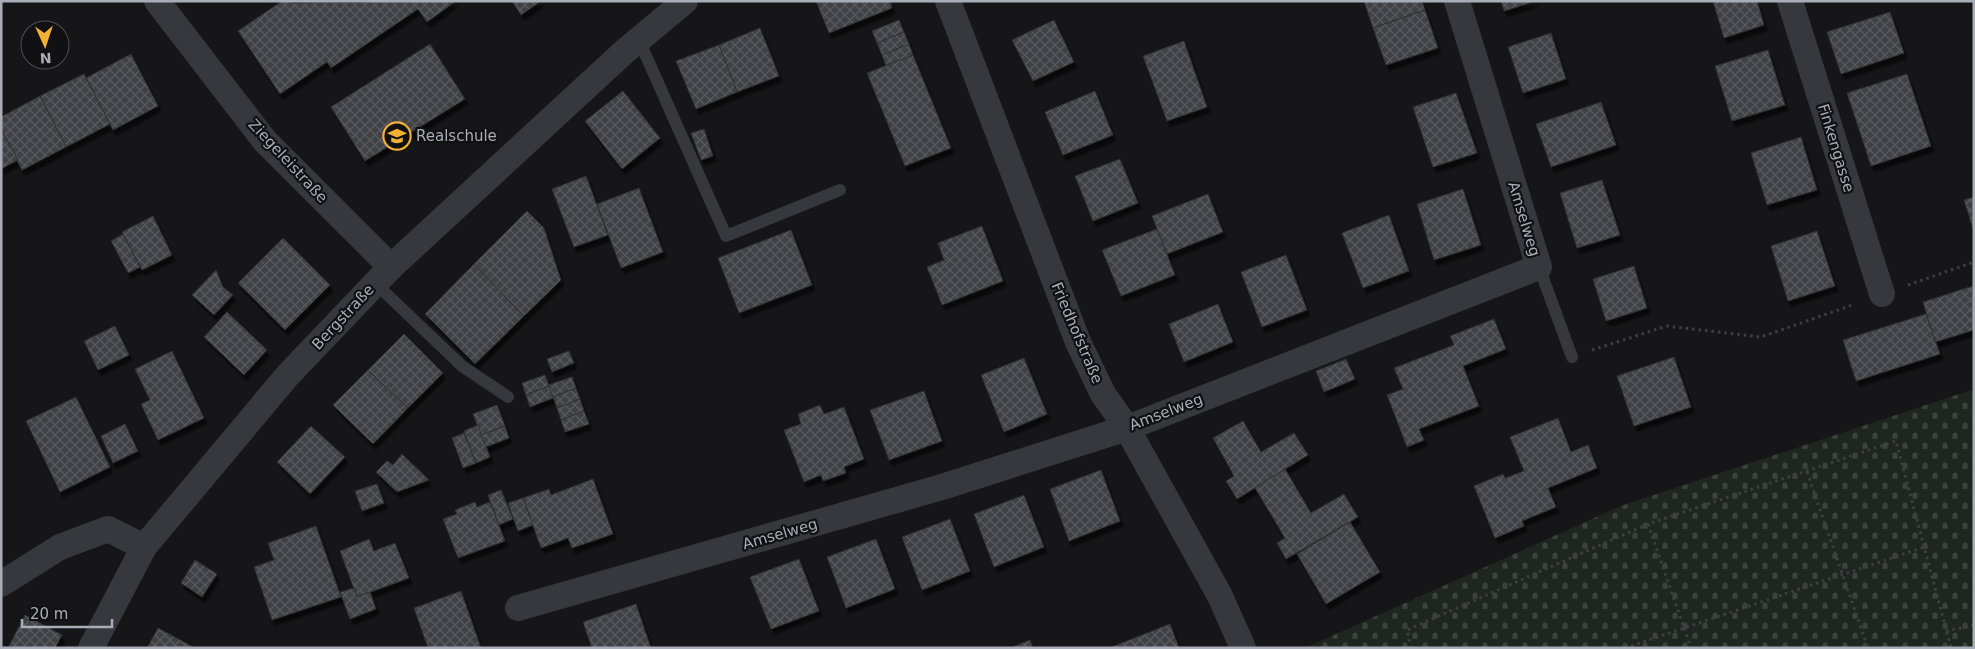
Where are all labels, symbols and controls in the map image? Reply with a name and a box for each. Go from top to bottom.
north arrow [20,20,70,70]
text: N [39,50,52,66]
street label: Finkengasse [1814,102,1858,194]
street label: Ziegeleistraße [245,115,331,207]
school or university icon: Realschule [382,121,412,151]
place label: Realschule [416,127,497,145]
street label: Amselweg [1504,179,1544,259]
street label: Friedhofstraße [1048,280,1106,386]
street label: Bergstraße [308,281,378,353]
street label: Amselweg [1127,390,1205,434]
street label: Amselweg [740,515,820,553]
scale bar [22,596,112,628]
text: 20 m [30,605,68,623]

